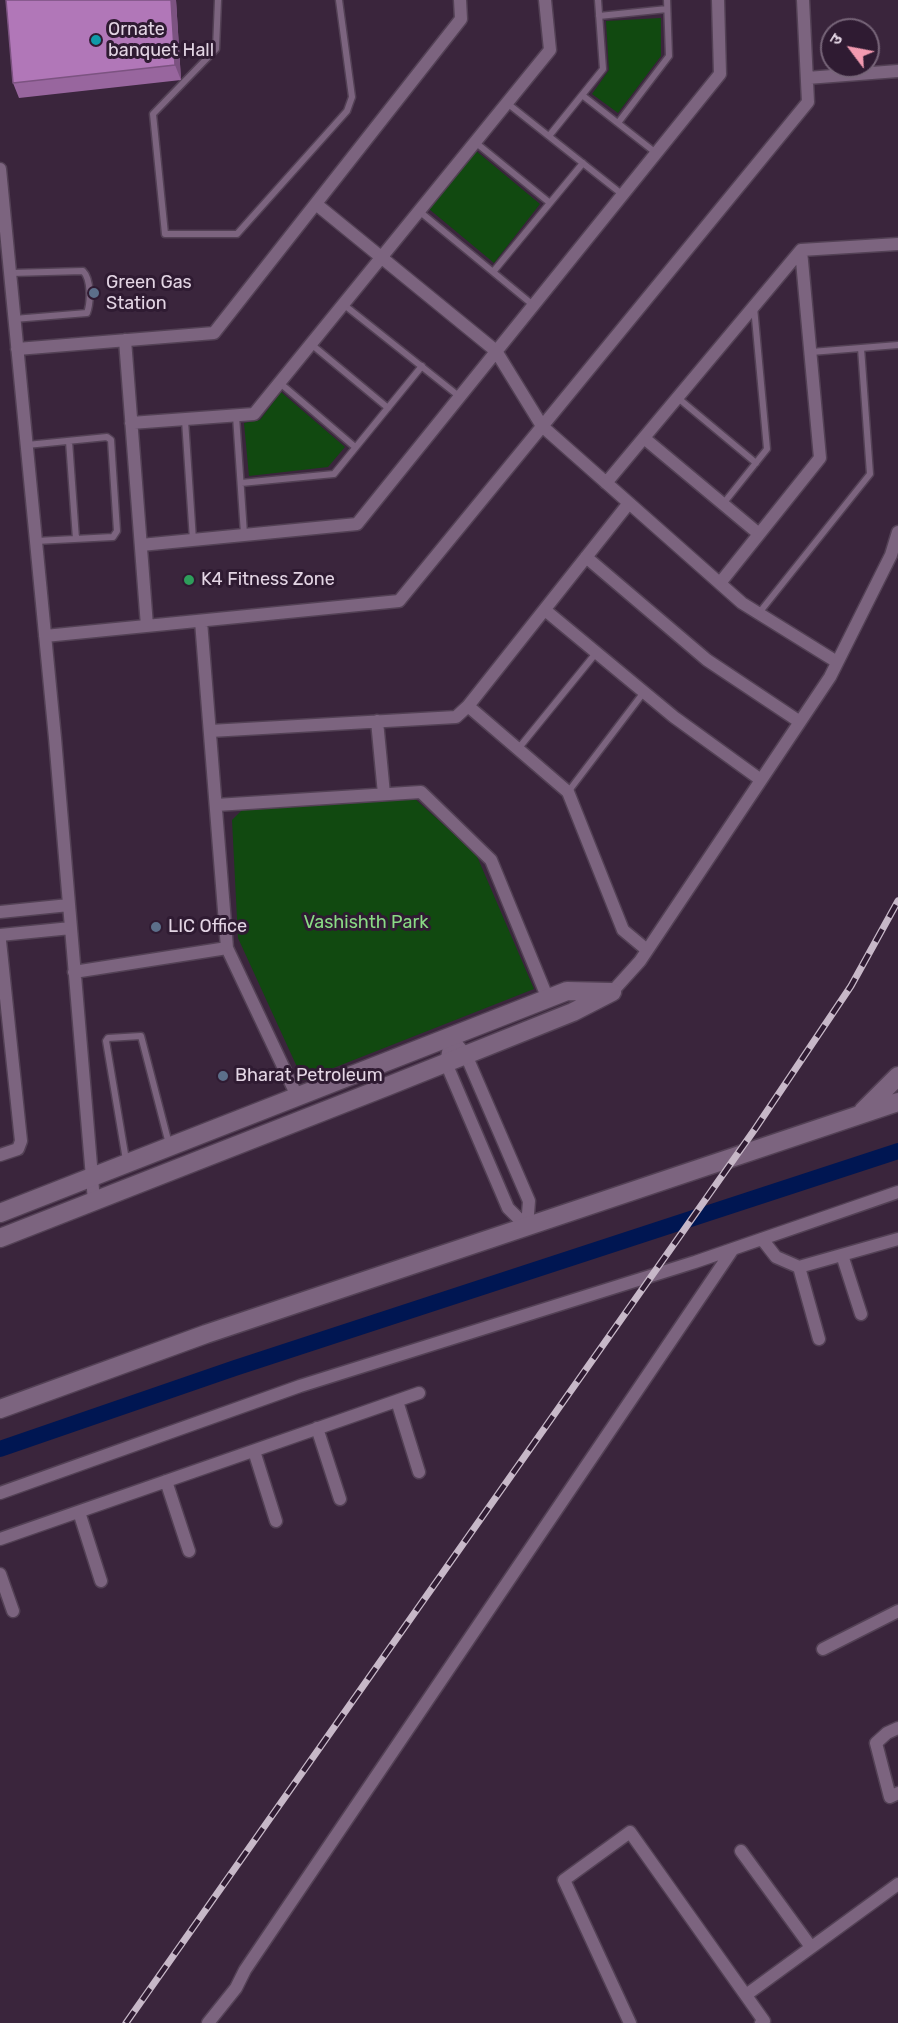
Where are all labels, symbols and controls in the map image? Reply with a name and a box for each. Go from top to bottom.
north arrow [820,18,880,78]
place label: Ornate banquet Hall [108,19,214,62]
text: उ [825,30,847,48]
marker: Ornate banquet Hall [89,33,103,47]
place label: Green Gas Station [106,272,192,314]
marker: Green Gas Station [87,286,101,300]
place label: K4 Fitness Zone [201,569,335,591]
marker: K4 Fitness Zone [182,573,196,587]
park label: Vashishth Park [303,912,429,934]
place label: LIC Office [168,916,247,938]
marker: LIC Office [149,920,163,934]
place label: Bharat Petroleum [235,1065,383,1087]
marker: Bharat Petroleum [216,1069,230,1083]

